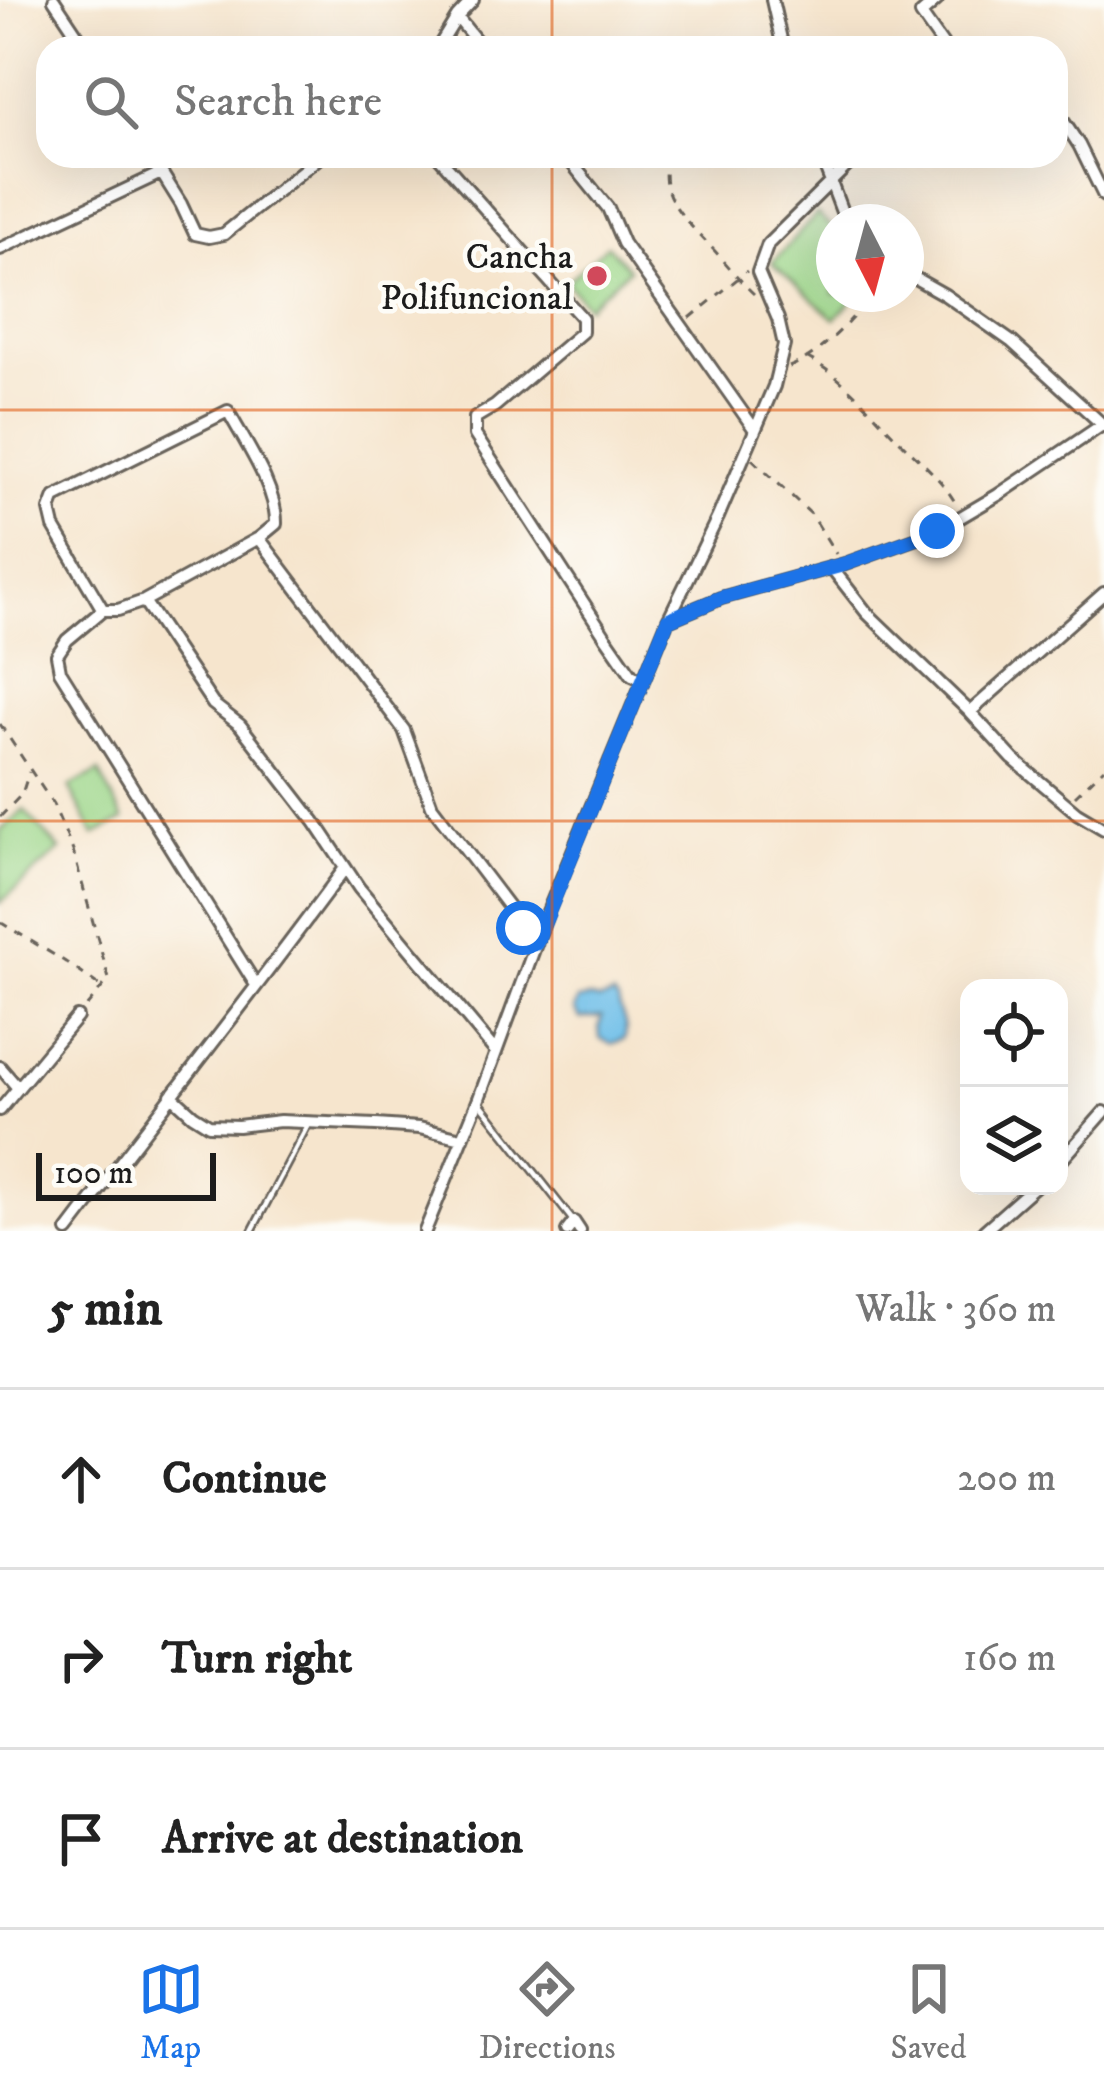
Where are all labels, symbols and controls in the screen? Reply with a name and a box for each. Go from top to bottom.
search box [36,36,1068,168]
icon: search [78,69,144,135]
text: Search here [174,74,382,130]
north arrow [816,204,924,312]
place label: Cancha Polifuncional [381,235,574,321]
marker: Cancha Polifuncional [584,263,610,289]
route end [910,504,964,558]
route start [496,901,550,955]
map controls [960,979,1068,1195]
button: locate [960,979,1068,1087]
button: layers [960,1087,1068,1195]
scale bar [36,1147,216,1200]
text: 100 m [54,1153,133,1194]
text: 5 min [48,1277,162,1341]
text: Walk · 360 m [855,1285,1056,1334]
icon: ahead [48,1446,114,1512]
text: Continue [162,1451,327,1507]
text: 200 m [957,1454,1056,1503]
icon: right [48,1626,114,1692]
text: Turn right [162,1631,352,1687]
text: 160 m [963,1634,1056,1683]
icon: arrive [48,1806,114,1872]
text: Arrive at destination [162,1811,523,1867]
tab: Map [138,1956,204,2069]
tab: Directions [479,1956,615,2069]
tab: Saved [891,1956,966,2069]

